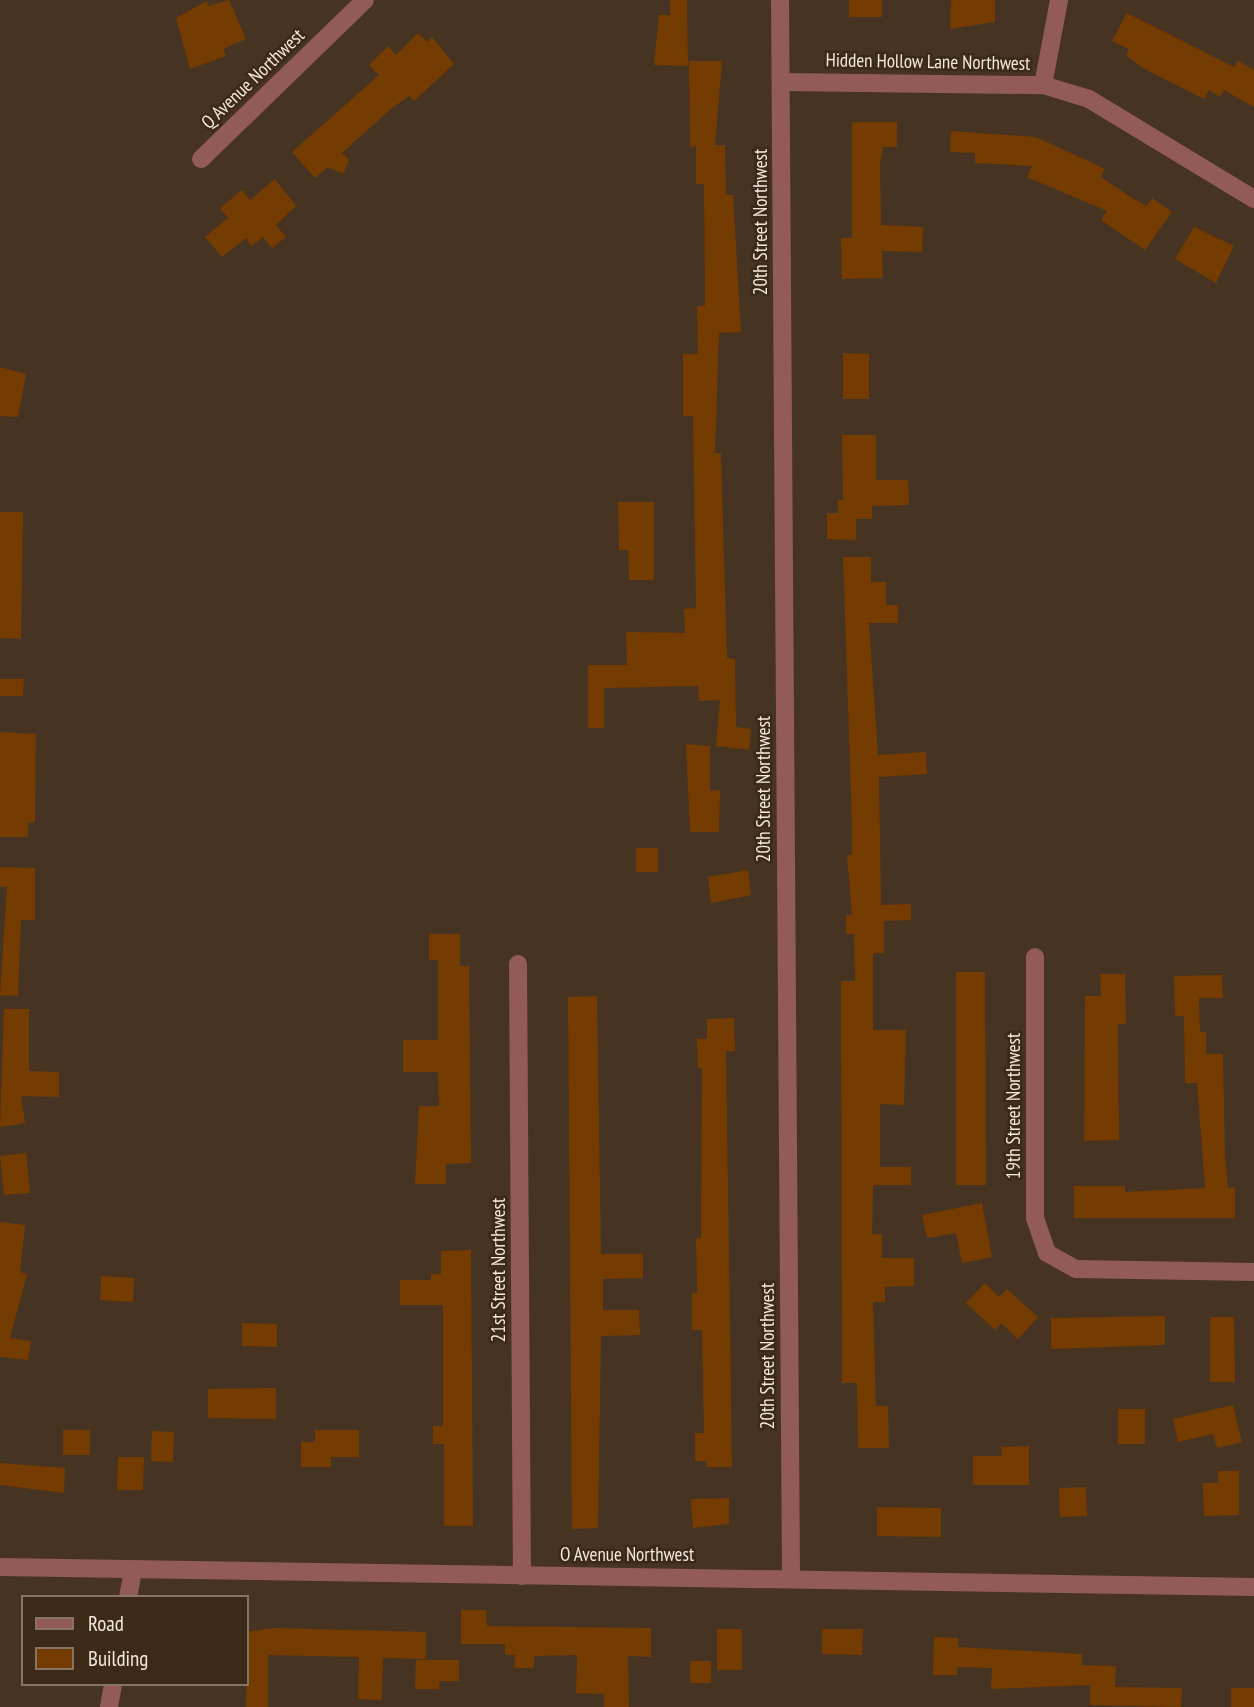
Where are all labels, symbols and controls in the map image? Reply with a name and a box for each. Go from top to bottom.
street label: Q Avenue Northwest [197,24,309,134]
street label: Hidden Hollow Lane Northwest [825,49,1031,75]
street label: 20th Street Northwest [750,149,772,295]
street label: 20th Street Northwest [753,716,775,862]
street label: 19th Street Northwest [1003,1033,1025,1179]
street label: 21st Street Northwest [488,1198,510,1342]
street label: 20th Street Northwest [757,1283,779,1429]
street label: O Avenue Northwest [560,1544,694,1566]
legend [21,1595,248,1686]
text: Road [88,1610,124,1637]
text: Building [88,1645,148,1672]

